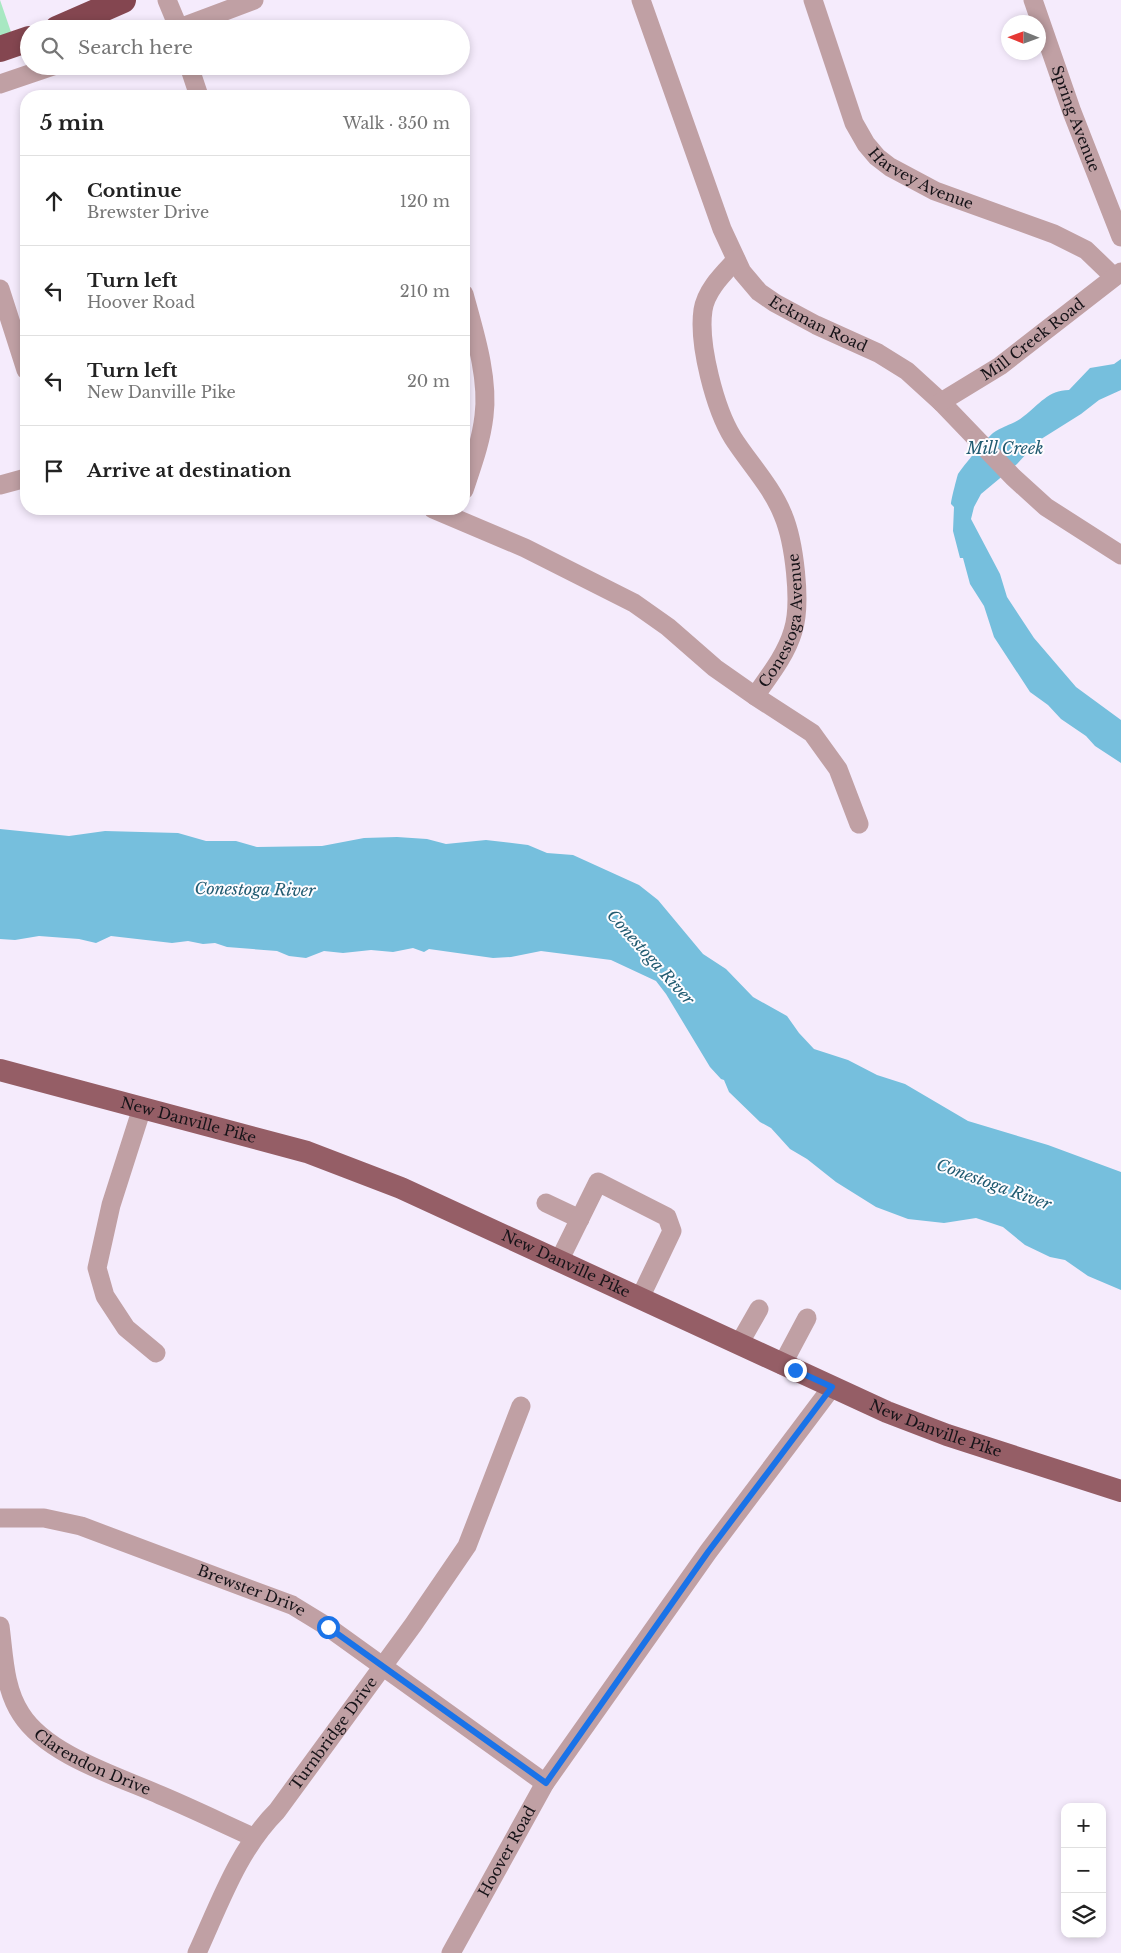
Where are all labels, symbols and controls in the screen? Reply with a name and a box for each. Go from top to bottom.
north arrow [1001,15,1046,60]
search box [20,20,470,75]
icon: search [38,34,66,62]
text: Search here [78,36,193,59]
street label: Spring Avenue [1047,63,1104,174]
text: 5 min [40,110,104,136]
text: Walk · 350 m [343,113,450,133]
street label: Harvey Avenue [864,144,976,213]
text: Continue [87,179,182,202]
icon: ahead [40,187,68,215]
text: 120 m [400,191,450,211]
text: Brewster Drive [87,202,209,222]
text: Turn left [87,269,178,292]
icon: left [40,277,68,305]
text: 210 m [400,281,450,301]
text: Hoover Road [87,292,195,312]
street label: Eckman Road [765,292,870,356]
street label: Mill Creek Road [977,294,1088,384]
text: Turn left [87,359,178,382]
icon: left [40,367,68,395]
text: 20 m [407,371,450,391]
text: New Danville Pike [87,382,236,402]
water label: Mill Creek [966,438,1043,458]
icon: arrive [40,457,68,485]
text: Arrive at destination [87,459,291,482]
street label: Conestoga Avenue [754,552,806,691]
water label: Conestoga River [194,878,316,900]
water label: Conestoga River [603,905,699,1009]
street label: New Danville Pike [119,1093,258,1147]
water label: Conestoga River [934,1154,1055,1214]
street label: New Danville Pike [499,1226,633,1301]
route end [784,1359,807,1382]
street label: New Danville Pike [867,1395,1004,1461]
street label: Brewster Drive [195,1560,309,1620]
route start [317,1616,340,1639]
street label: Turnbridge Drive [286,1673,381,1794]
street label: Clarendon Drive [30,1724,154,1799]
street label: Hoover Road [474,1802,540,1900]
map controls [1061,1803,1106,1938]
button: + [1061,1803,1106,1848]
button: − [1061,1848,1106,1893]
button: layers [1061,1893,1106,1938]

